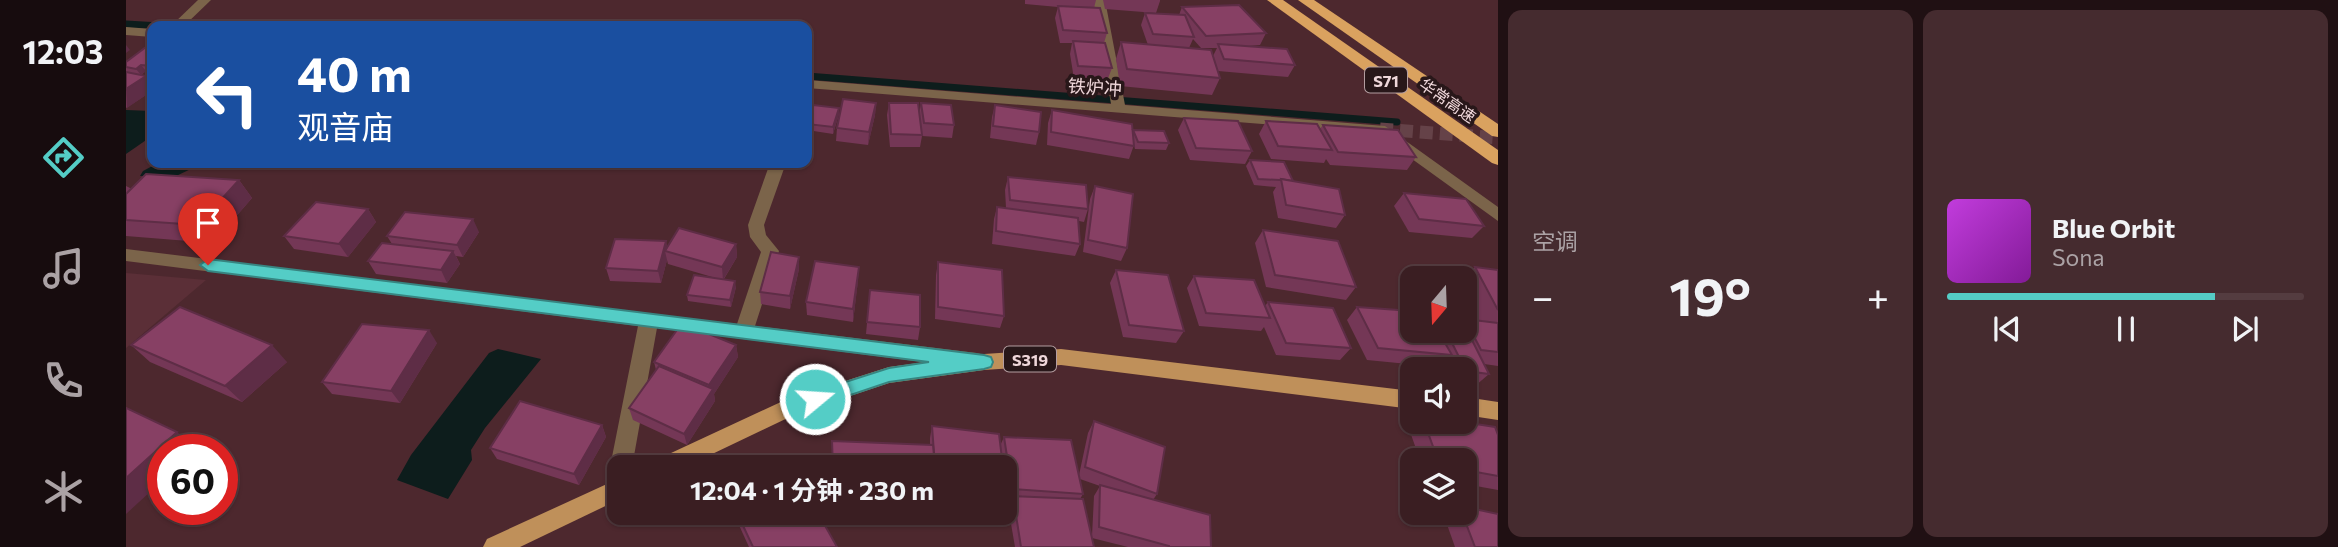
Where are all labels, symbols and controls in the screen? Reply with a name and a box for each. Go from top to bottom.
text: 12:03 [23,31,103,71]
text: 40 m [297,42,412,102]
icon: left [182,49,273,140]
road number: S71 [1365,68,1407,92]
street label: 铁炉冲 [1067,74,1123,100]
street label: 华常高速 [1416,74,1480,126]
text: 观音庙 [297,106,393,146]
icon: directions [39,133,88,182]
pin [178,193,238,265]
icon: arrive [189,204,227,242]
text: Blue Orbit [2052,212,2175,243]
text: 空调 [1532,227,1578,255]
text: Sona [2052,243,2104,271]
icon: music [39,244,88,293]
text: 19° [1669,263,1751,327]
north arrow [1400,266,1477,343]
map controls [1400,266,1477,525]
text: − [1532,272,1554,319]
text: + [1867,272,1889,319]
icon: previous [1988,310,2026,348]
icon: pause [2107,310,2145,348]
icon: next [2226,310,2264,348]
road number: S319 [1004,346,1056,372]
icon: phone [39,356,88,405]
button: sound [1400,357,1477,434]
position arrow [778,362,852,436]
speed limit sign: 60 [147,434,238,525]
button: layers [1400,448,1477,525]
icon: climate [39,467,88,516]
text: 12:04 · 1 分钟 · 230 m [690,474,934,505]

